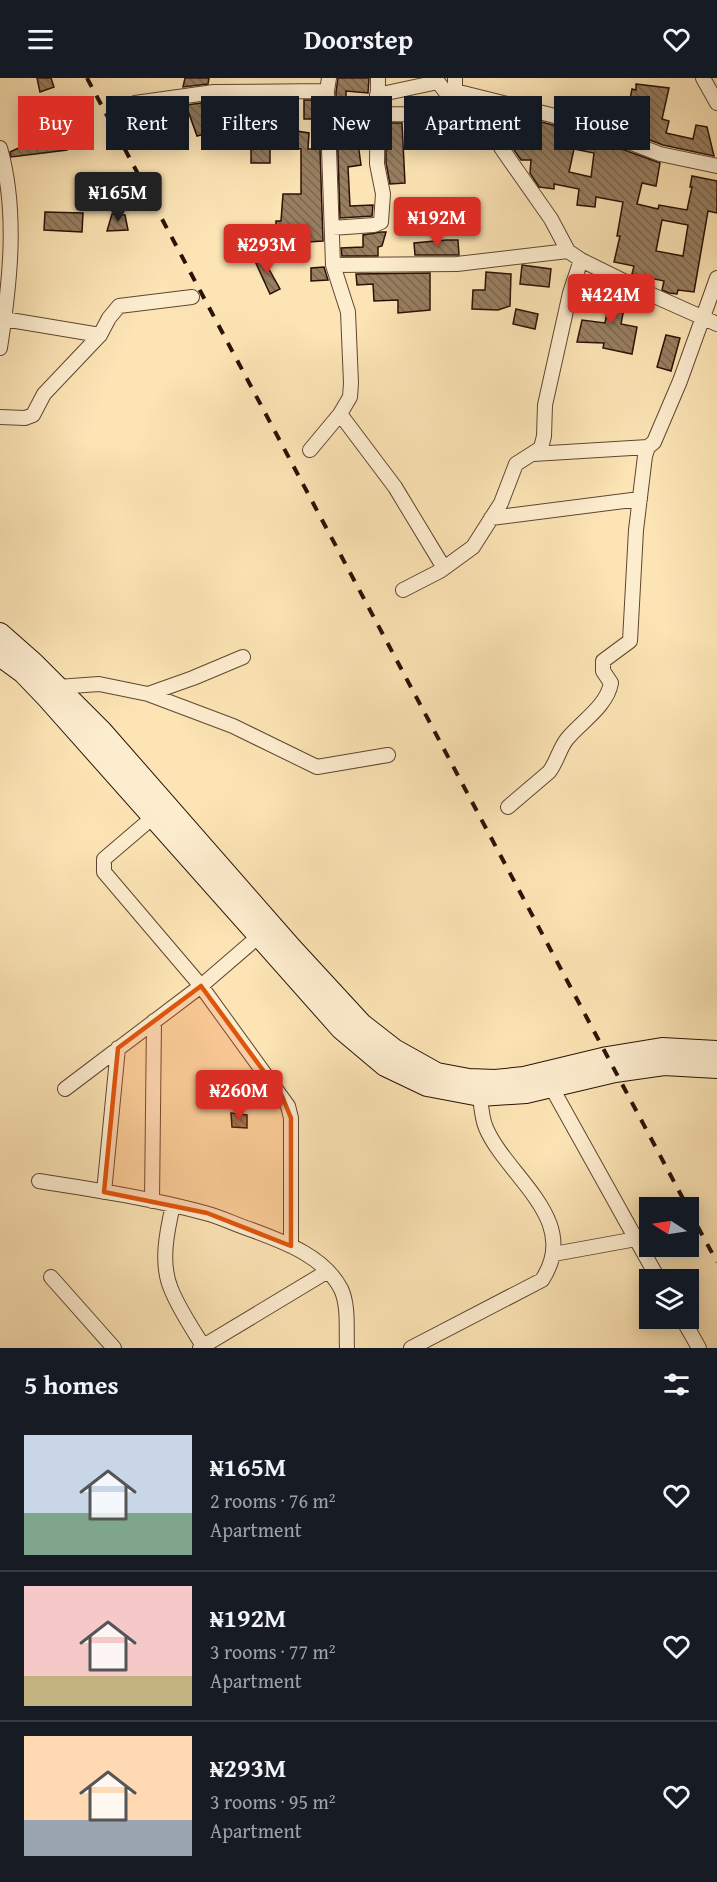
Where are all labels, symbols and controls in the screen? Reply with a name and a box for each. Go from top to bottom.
text: Doorstep [304,19,413,59]
icon: menu [24,23,57,56]
icon: heart [660,23,693,56]
chip: Buy [18,96,94,150]
chip: Rent [106,96,189,150]
chip: Filters [201,96,299,150]
chip: New [311,96,392,150]
chip: Apartment [404,96,542,150]
chip: House [554,96,650,150]
pin: ₦165M [76,172,160,223]
text: ₦165M [89,177,147,206]
pin: ₦192M [395,197,479,248]
text: ₦192M [408,202,466,231]
pin: ₦293M [225,224,309,275]
text: ₦293M [238,229,296,258]
pin: ₦424M [569,274,653,325]
text: ₦424M [582,279,640,308]
pin: ₦260M [197,1070,281,1121]
text: ₦260M [210,1075,268,1104]
north arrow [639,1197,699,1257]
map controls [639,1197,699,1329]
button: layers [639,1269,699,1329]
text: 5 homes [24,1365,119,1404]
icon: filters [660,1368,693,1401]
text: ₦165M [210,1447,286,1486]
icon: home [72,1459,144,1531]
icon: heart [660,1479,693,1512]
text: 2 rooms · 76 m² [210,1486,336,1515]
text: Apartment [210,1515,302,1544]
text: ₦192M [210,1598,286,1637]
icon: home [72,1610,144,1682]
icon: heart [660,1630,693,1663]
text: 3 rooms · 77 m² [210,1637,336,1666]
text: Apartment [210,1666,302,1695]
text: ₦293M [210,1748,286,1787]
icon: home [72,1760,144,1832]
icon: heart [660,1780,693,1813]
text: 3 rooms · 95 m² [210,1787,336,1816]
text: Apartment [210,1816,302,1845]

